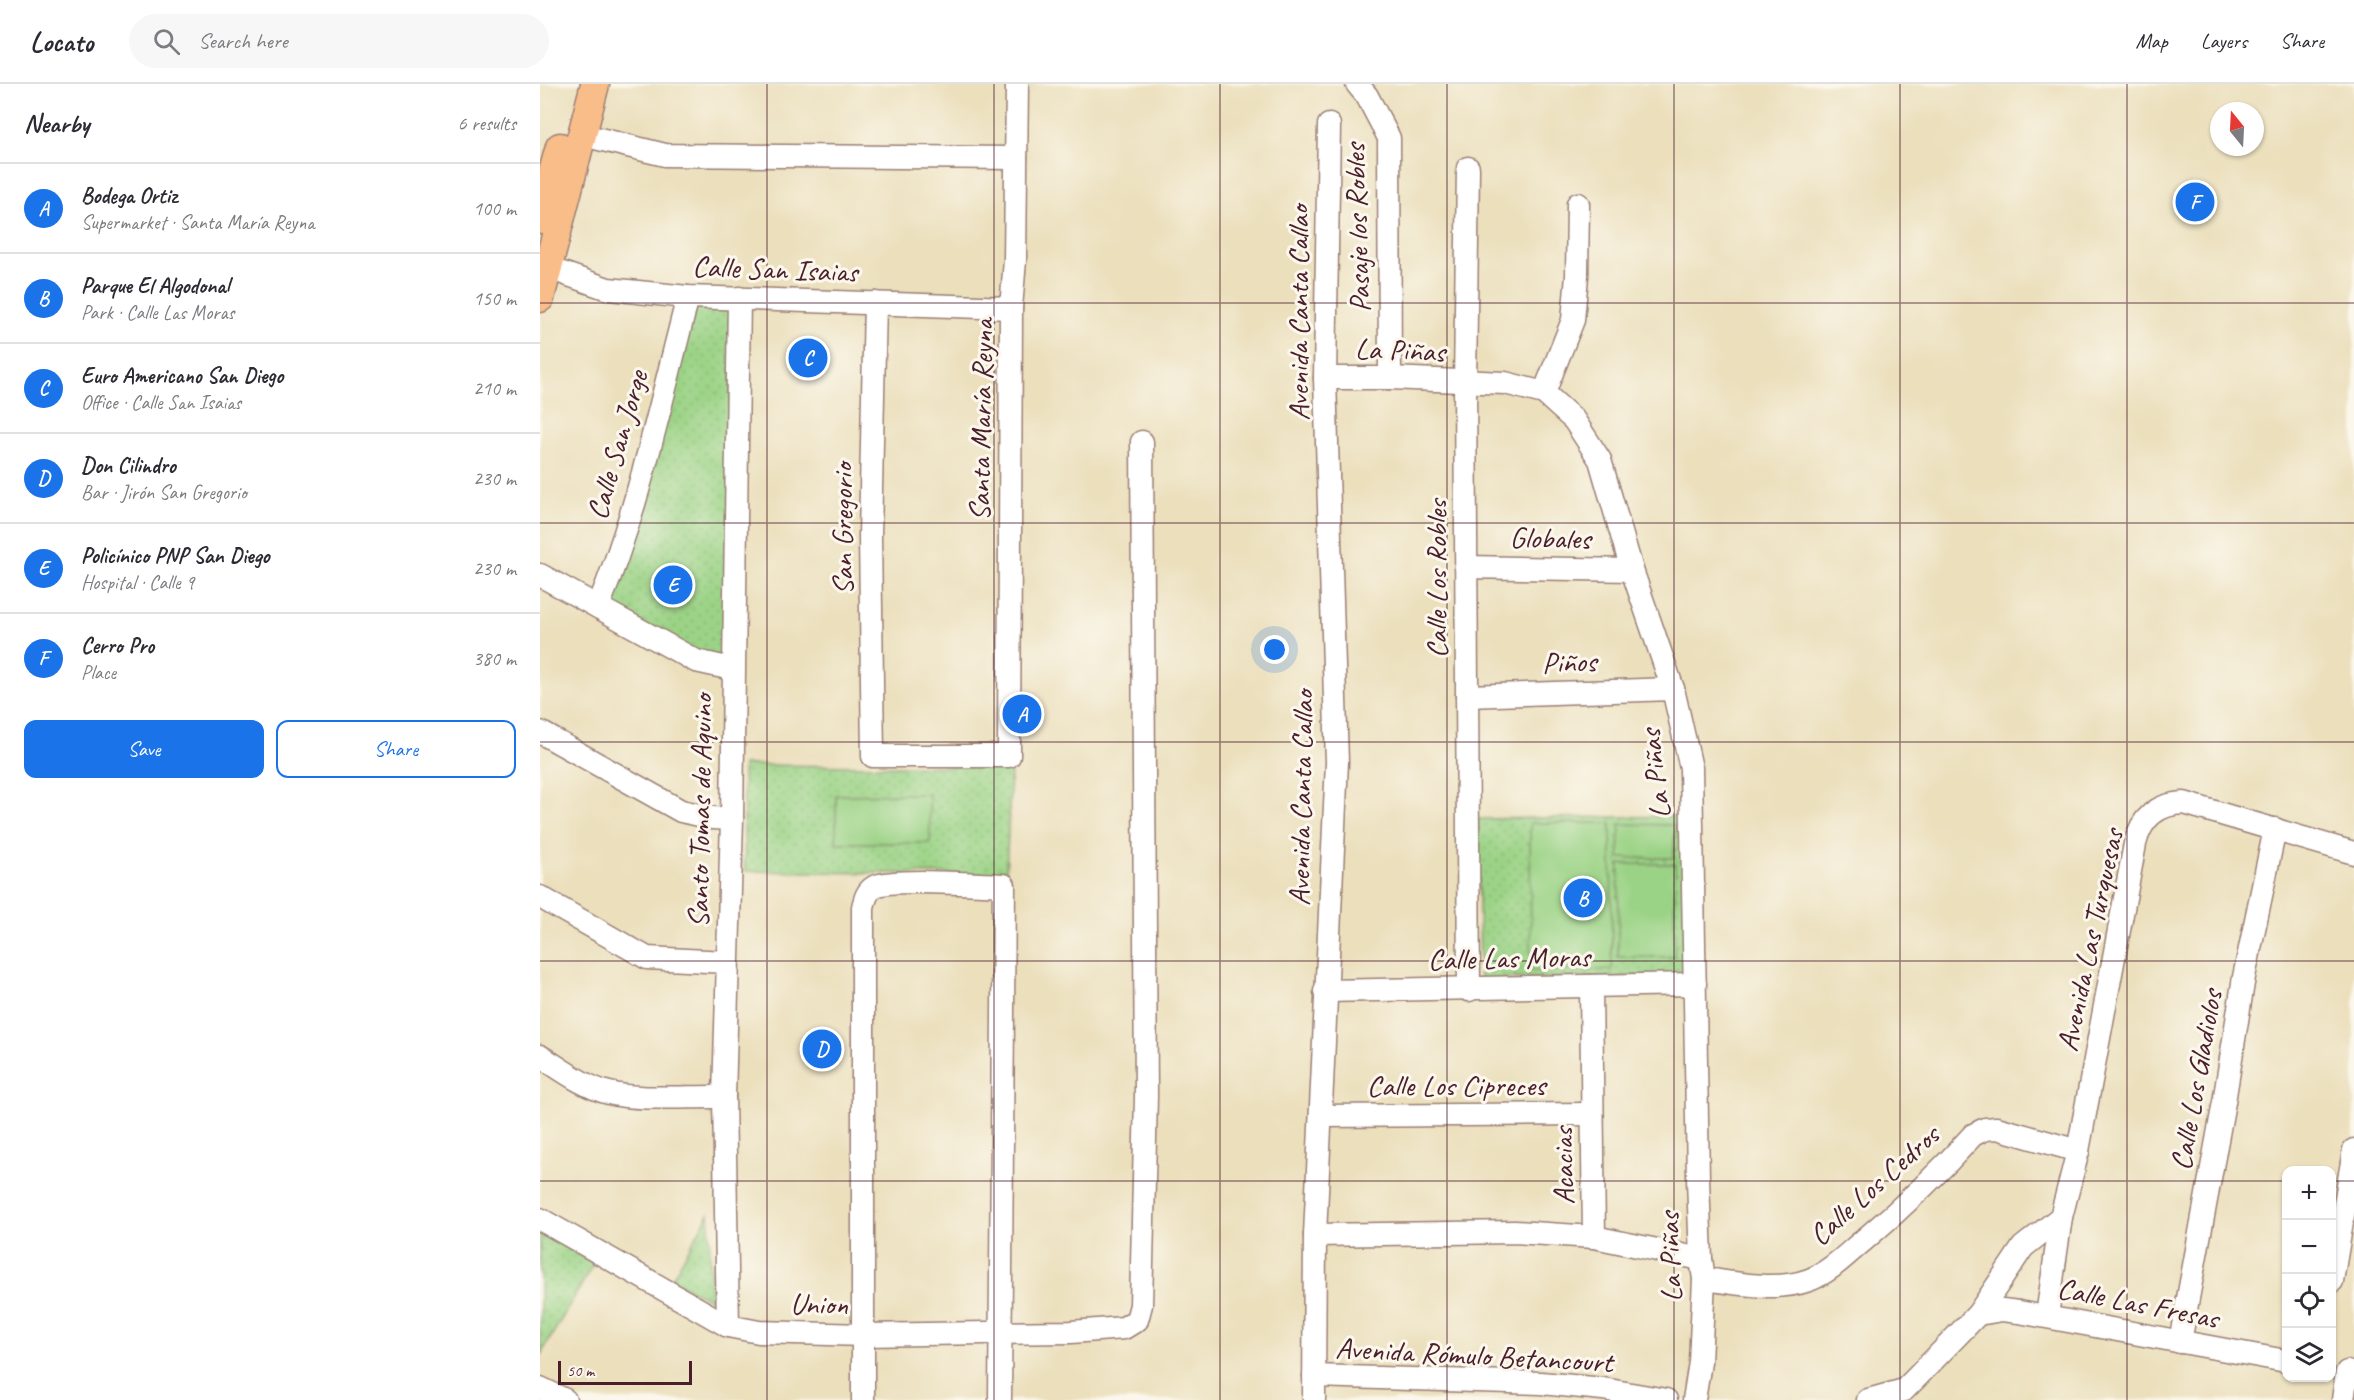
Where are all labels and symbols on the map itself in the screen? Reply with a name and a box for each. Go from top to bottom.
north arrow [2210,102,2264,156]
street label: Pasaje los Robles [1335,140,1379,313]
pin: F [2176,180,2214,224]
street label: Avenida Canta Callao [1279,202,1317,421]
street label: Calle San Isaias [692,247,861,291]
street label: Santa María Reyna [960,316,1002,522]
street label: La Piñas [1354,329,1448,371]
pin: C [788,336,828,380]
street label: Calle San Jorge [578,364,657,524]
street label: San Gregorio [823,460,861,595]
street label: Calle Los Robles [1417,497,1455,658]
street label: Globales [1509,518,1593,558]
pin: E [654,562,692,608]
your location [1260,635,1289,664]
street label: Piños [1541,642,1599,682]
street label: Avenida Canta Callao [1280,686,1322,906]
street label: Santo Tomas de Aquino [679,690,721,928]
pin: A [1002,692,1042,736]
street label: La Piñas [1630,724,1679,821]
street label: Avenida Las Turquesas [2048,823,2133,1054]
pin: B [1564,876,1602,920]
street label: Calle Las Moras [1428,938,1593,978]
street label: Calle Los Gladiolos [2161,984,2231,1173]
pin: D [802,1026,842,1072]
street label: Calle Los Cipreces [1367,1066,1548,1104]
street label: Calle Los Cedros [1801,1115,1949,1254]
street label: Acacias [1543,1124,1583,1205]
street label: La Piñas [1649,1209,1691,1303]
street label: Calle Las Fresas [2054,1269,2225,1338]
street label: Union [790,1284,849,1324]
street label: Avenida Rómulo Betancourt [1334,1329,1617,1381]
scale bar [558,1358,692,1386]

